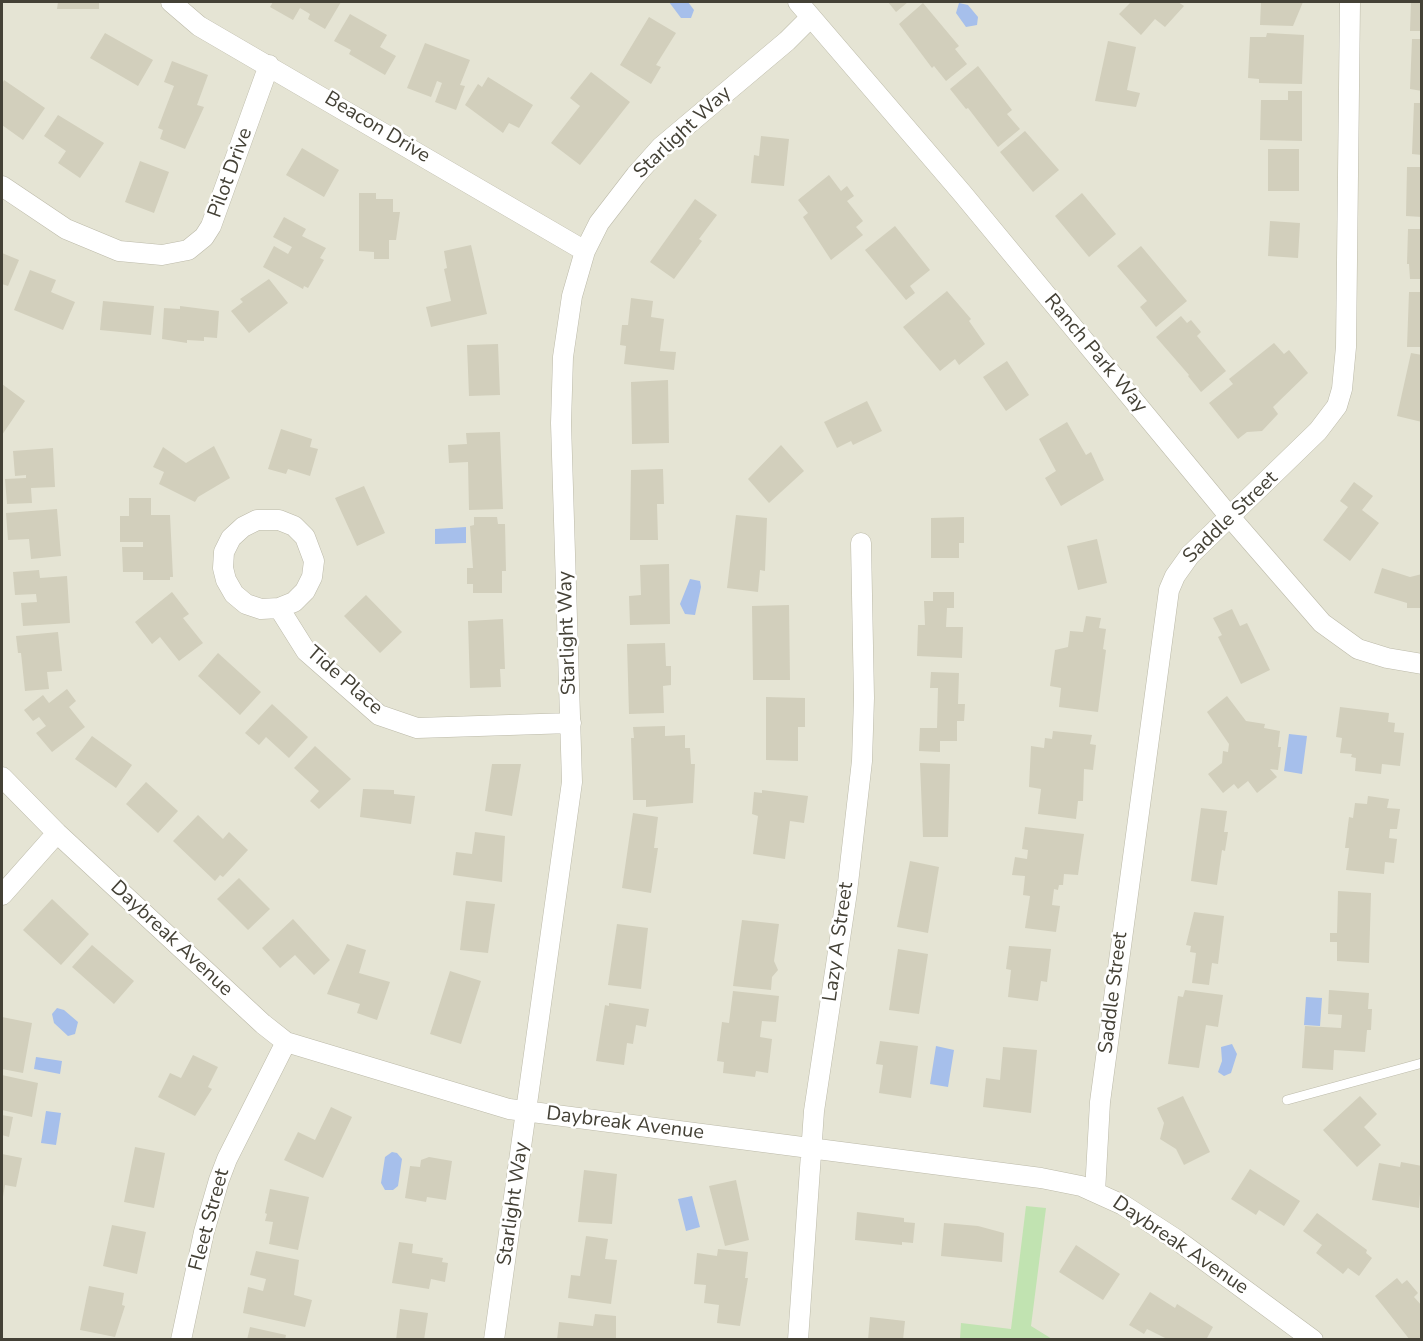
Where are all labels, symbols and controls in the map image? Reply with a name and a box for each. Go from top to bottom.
street label: Starlight Way [629,82,737,184]
street label: Beacon Drive [320,87,434,169]
street label: Pilot Drive [204,125,258,221]
street label: Ranch Park Way [1038,290,1152,418]
street label: Saddle Street [1179,467,1283,569]
street label: Starlight Way [554,570,582,696]
street label: Tide Place [301,641,387,721]
street label: Daybreak Avenue [105,876,237,1002]
street label: Lazy A Street [819,881,859,1003]
street label: Saddle Street [1095,931,1133,1055]
street label: Daybreak Avenue [545,1102,705,1146]
street label: Starlight Way [493,1141,535,1267]
street label: Fleet Street [185,1166,235,1274]
street label: Daybreak Avenue [1107,1192,1253,1300]

